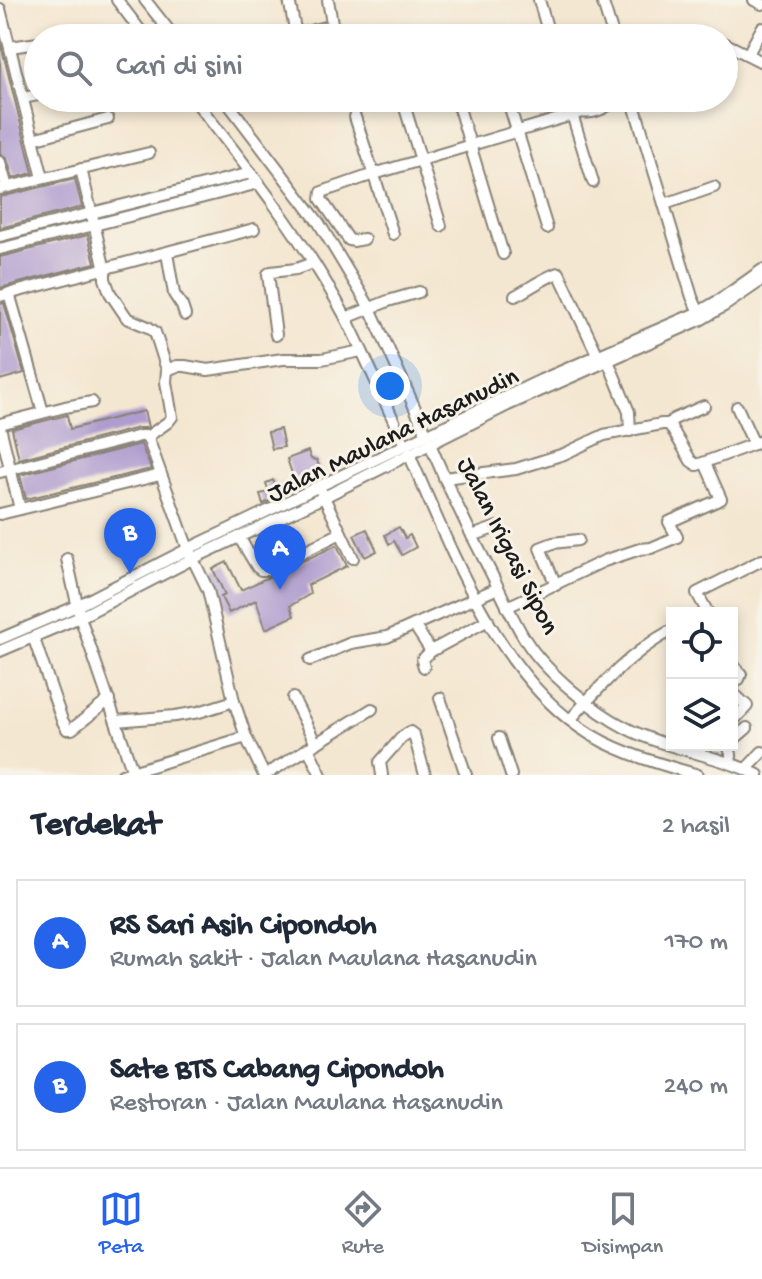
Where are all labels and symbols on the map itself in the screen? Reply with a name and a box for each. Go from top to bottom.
street label: Jalan Maulana Hasanudin [263,362,525,511]
your location [370,366,410,406]
street label: Jalan Irigasi Sipon [448,453,564,641]
pin: B [104,508,156,574]
pin: A [254,524,306,590]

